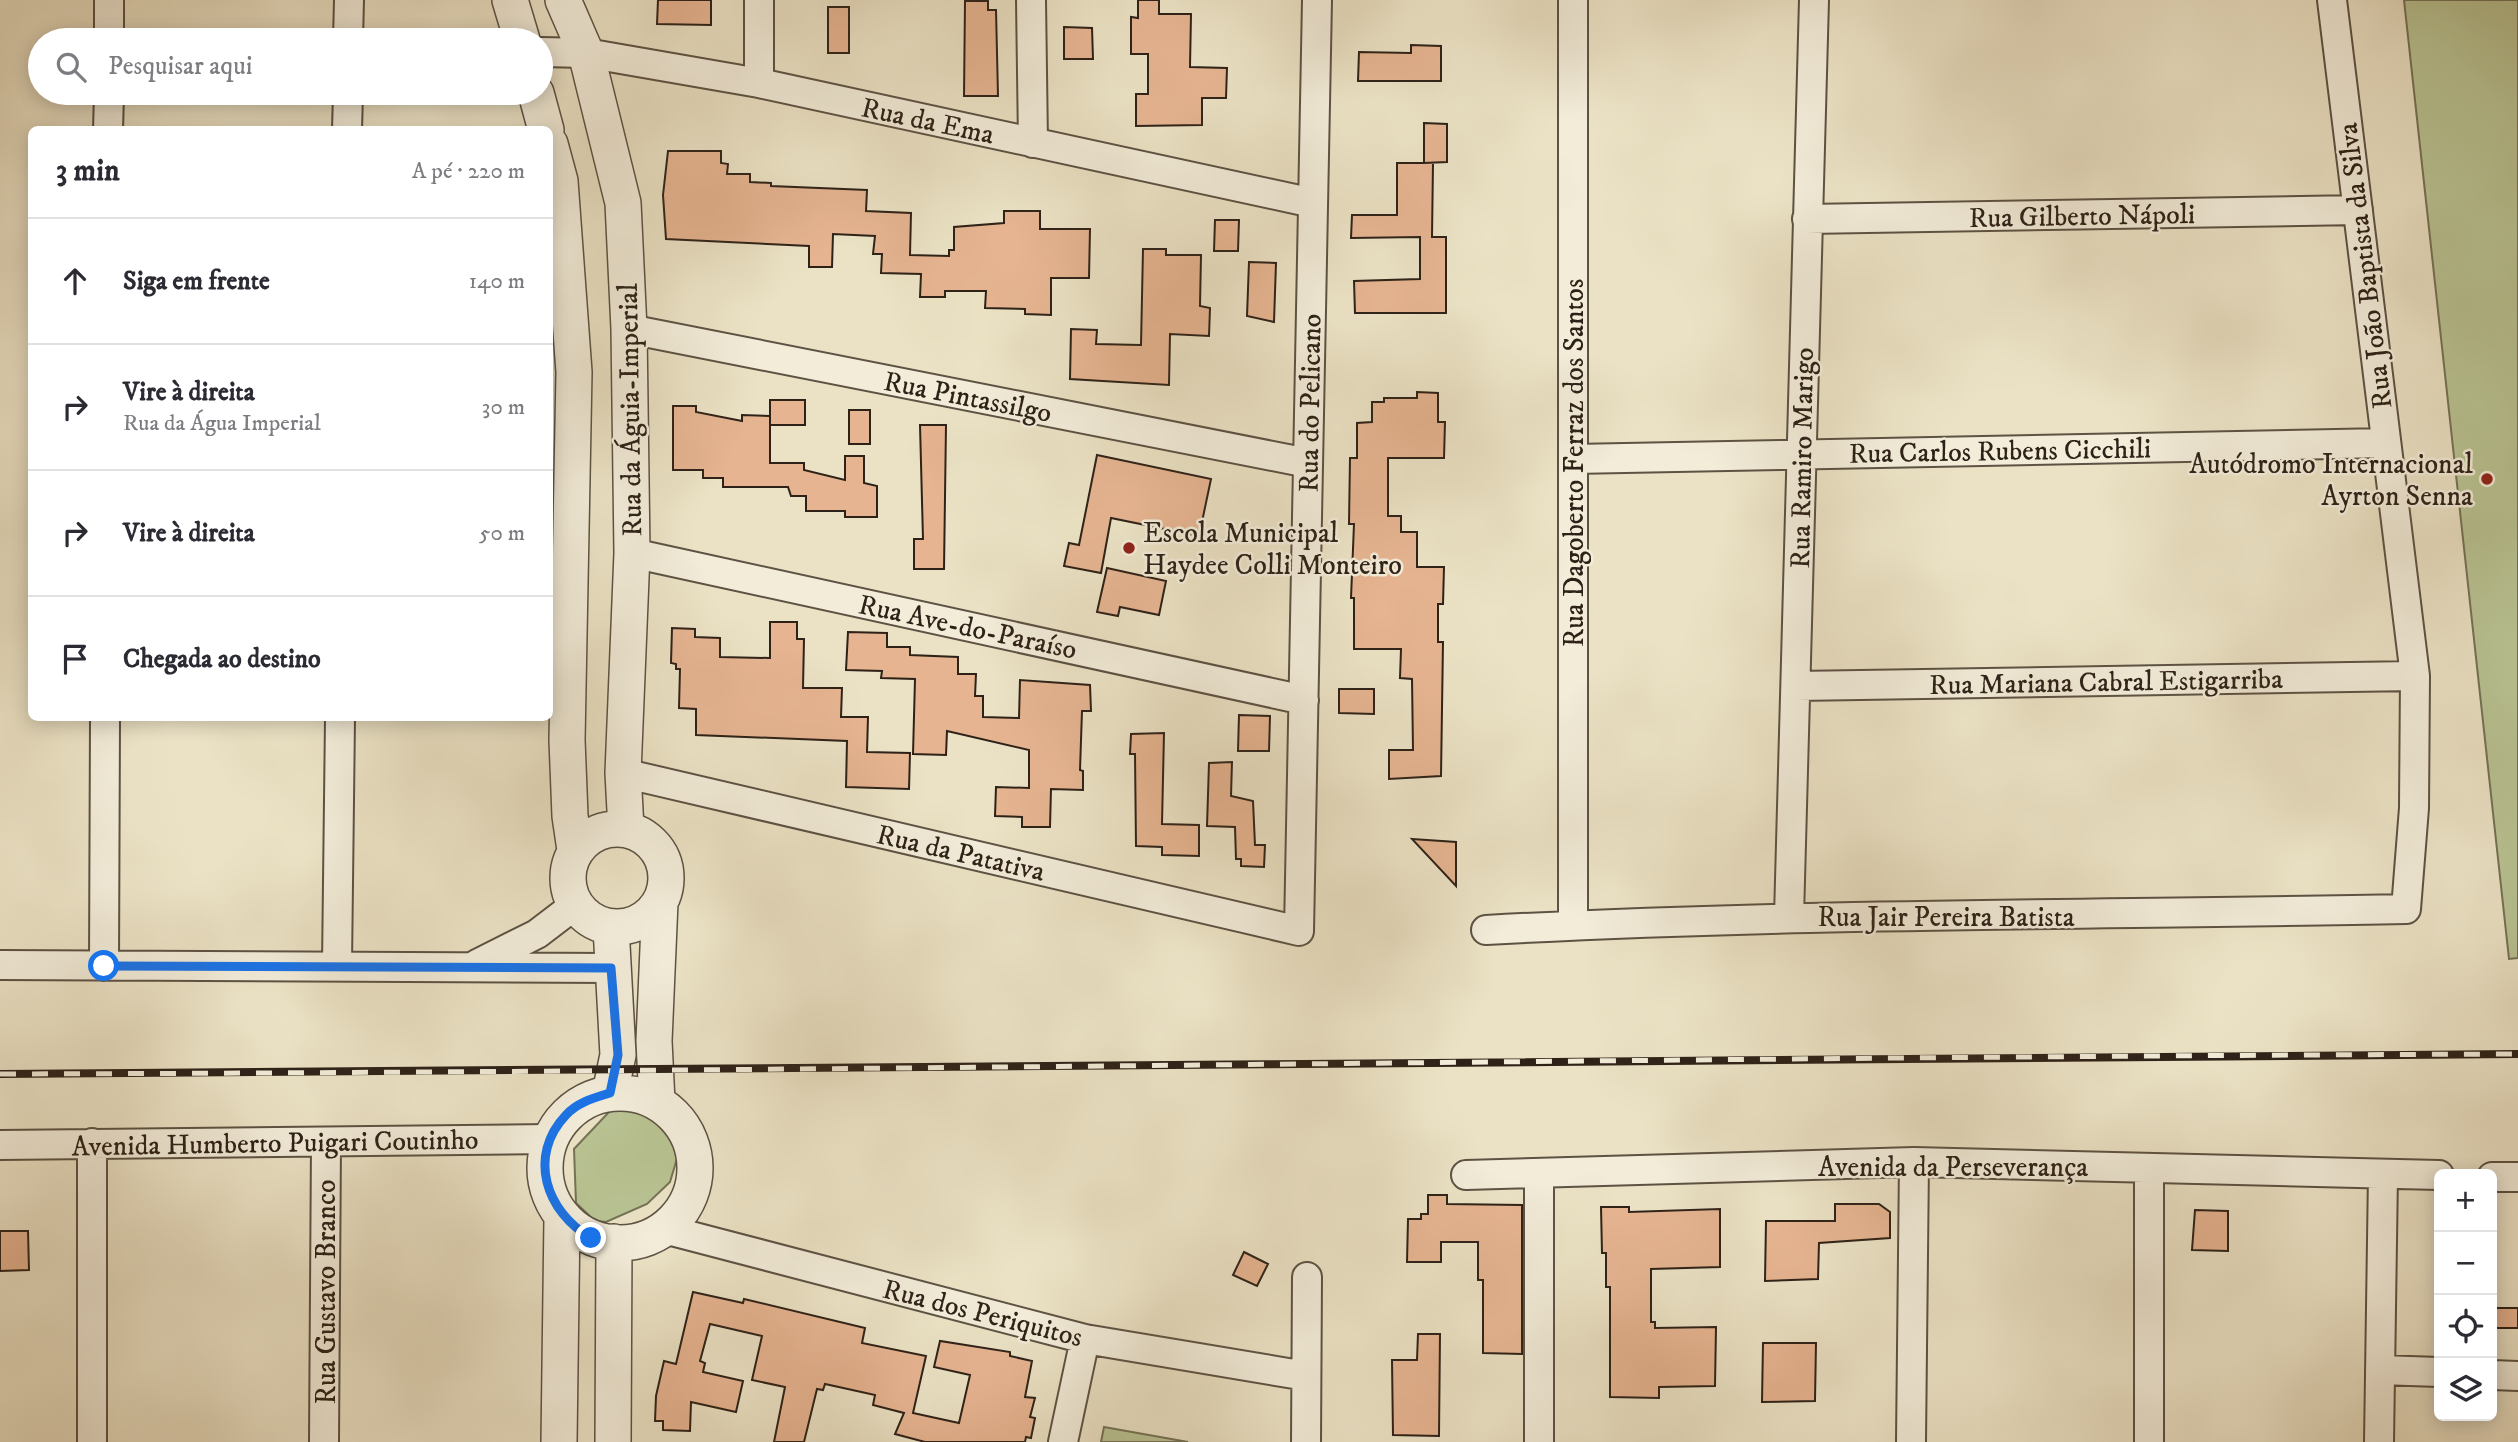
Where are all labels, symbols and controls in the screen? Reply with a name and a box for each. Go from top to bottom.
search box [28,28,553,105]
icon: search [52,48,90,86]
text: Pesquisar aqui [108,50,252,83]
street label: Rua da Ema [858,90,997,153]
street label: Rua João Baptista da Silva [2331,121,2400,411]
text: 3 min [56,153,120,190]
text: A pé · 220 m [412,157,525,186]
street label: Rua Gilberto Nápoli [1969,197,2195,236]
icon: ahead [56,262,94,300]
text: Siga em frente [123,265,270,298]
text: 140 m [469,267,525,296]
street label: Rua Dagoberto Ferraz dos Santos [1557,279,1592,647]
street label: Rua da Águia-Imperial [610,282,650,537]
street label: Rua do Pelicano [1291,313,1330,493]
street label: Rua Ramiro Marigo [1783,347,1822,569]
street label: Rua Pintassilgo [881,364,1055,431]
text: Vire à direita [123,376,255,409]
icon: right [56,388,94,426]
text: 30 m [482,393,525,422]
text: Rua da Água Imperial [123,409,321,438]
street label: Rua Carlos Rubens Cicchili [1849,431,2151,472]
place label: Autódromo Internacional Ayrton Senna [2189,447,2474,514]
marker: Autódromo Internacional Ayrton Senna [2479,471,2495,487]
icon: right [56,514,94,552]
place label: Escola Municipal Haydee Colli Monteiro [1143,516,1402,583]
text: Vire à direita [123,517,255,550]
text: 50 m [479,519,525,548]
marker: Escola Municipal Haydee Colli Monteiro [1121,540,1137,556]
street label: Rua Ave-do-Paraíso [855,587,1080,668]
icon: arrive [56,640,94,678]
text: Chegada ao destino [123,643,321,676]
street label: Rua Mariana Cabral Estigarriba [1929,662,2283,703]
street label: Rua da Patativa [873,817,1048,890]
street label: Rua Jair Pereira Batista [1817,900,2075,935]
route start [88,950,119,981]
street label: Avenida Humberto Puigari Coutinho [71,1122,479,1165]
street label: Avenida da Perseverança [1818,1150,2088,1185]
map controls [2434,1169,2497,1421]
button: + [2434,1169,2497,1232]
street label: Rua Gustavo Branco [309,1179,344,1405]
route end [575,1222,606,1253]
button: − [2434,1232,2497,1295]
street label: Rua dos Periquitos [879,1272,1086,1355]
button: locate [2434,1295,2497,1358]
button: layers [2434,1358,2497,1421]

